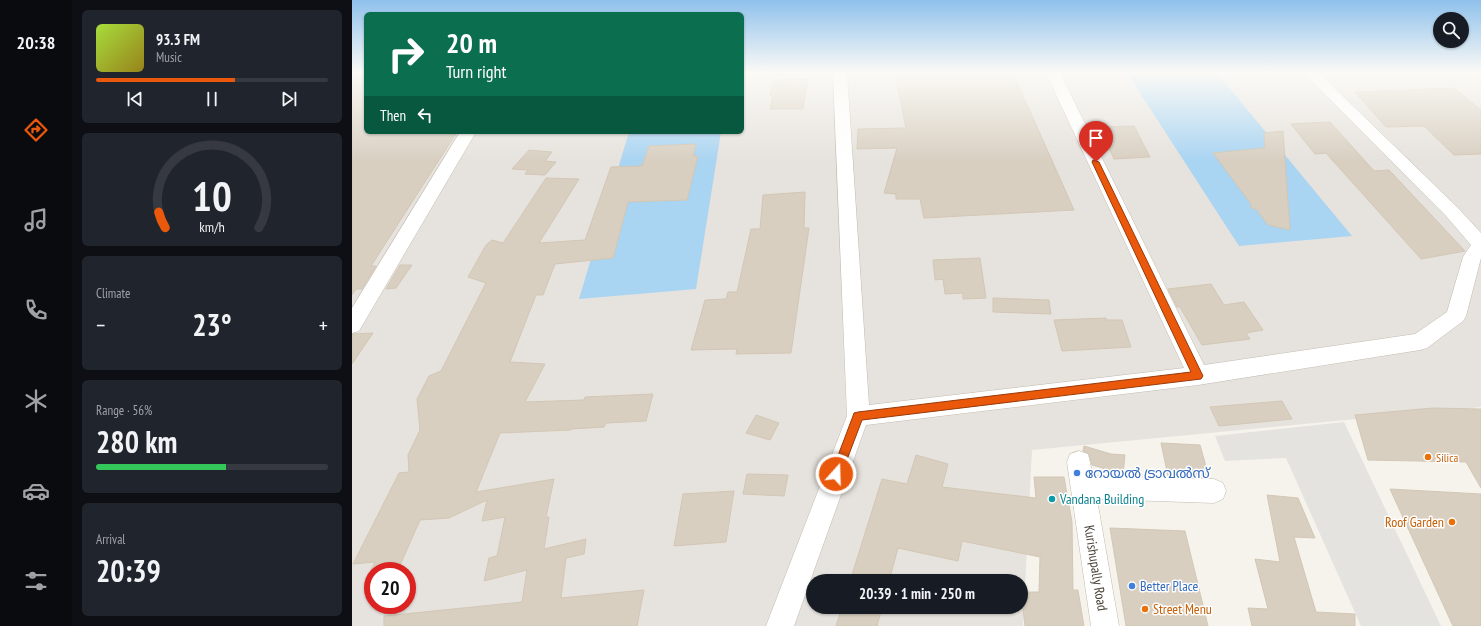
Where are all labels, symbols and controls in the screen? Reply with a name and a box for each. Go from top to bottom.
map controls [1433,12,1469,48]
button: search [1433,12,1469,48]
text: 20 m [446,24,497,61]
icon: right [380,28,432,80]
text: 93.3 FM [156,30,200,49]
text: 20:38 [17,31,55,54]
text: Music [156,49,182,66]
text: Turn right [446,60,506,83]
icon: previous [124,88,146,110]
icon: pause [201,88,223,110]
icon: next [278,88,300,110]
icon: left [414,104,436,126]
text: Then [380,106,406,125]
icon: directions [22,116,50,144]
pin [1079,121,1113,162]
icon: arrive [1085,127,1107,149]
text: 10 [192,169,232,222]
icon: music [22,206,50,234]
text: km/h [199,216,225,235]
text: Climate [96,285,130,302]
icon: phone [22,296,50,324]
text: 23° [192,305,232,344]
text: − [96,311,105,339]
text: + [319,311,328,339]
icon: climate [22,387,50,415]
text: Range · 56% [96,402,152,419]
text: 280 km [96,422,177,461]
place label: Silica [1436,450,1458,465]
marker: Silica [1423,452,1433,462]
position arrow [815,453,857,495]
place label: റോയൽ ട്രാവൽസ് [1085,464,1211,482]
marker: റോയൽ ട്രാവൽസ് [1072,468,1082,478]
icon: car [22,477,50,505]
place label: Vandana Building [1059,490,1144,508]
marker: Vandana Building [1047,494,1057,504]
place label: Roof Garden [1385,513,1444,531]
marker: Roof Garden [1447,517,1457,527]
street label: Kurishupally Road [1080,524,1112,612]
text: Arrival [96,531,125,548]
text: 20:39 [96,551,161,590]
speed limit sign: 20 [364,562,416,614]
icon: filters [22,567,50,595]
place label: Better Place [1140,577,1198,595]
marker: Better Place [1127,581,1137,591]
text: 20:39 · 1 min · 250 m [859,584,975,603]
place label: Street Menu [1153,600,1212,618]
marker: Street Menu [1140,604,1150,614]

